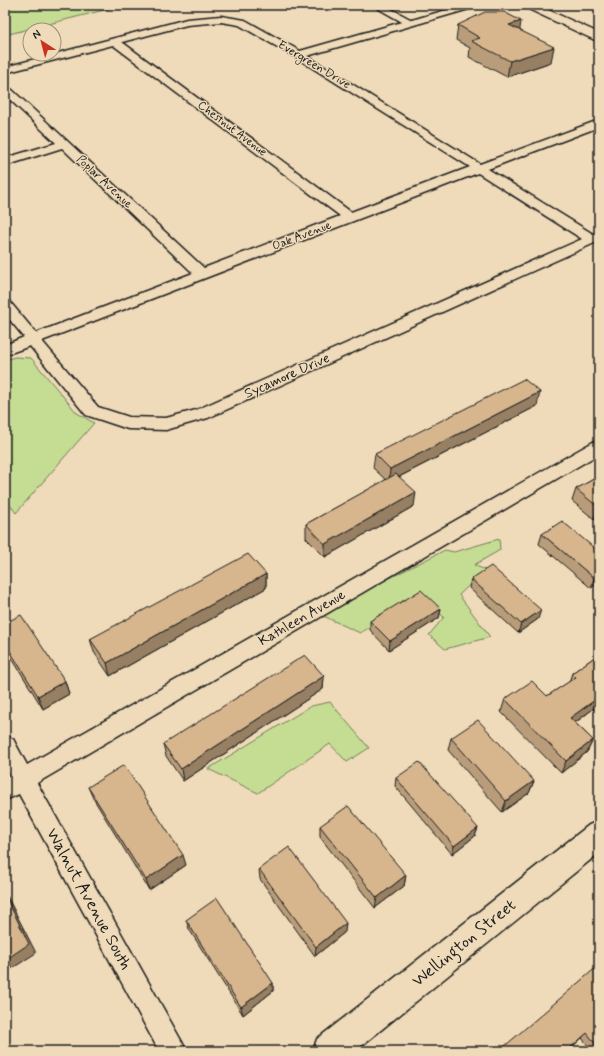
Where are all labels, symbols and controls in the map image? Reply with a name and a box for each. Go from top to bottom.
north arrow [22,22,62,62]
text: N [30,27,44,43]
street label: Evergreen Drive [275,37,353,93]
street label: Chestnut Avenue [194,98,270,160]
street label: Poplar Avenue [72,152,136,212]
street label: Oak Avenue [270,217,334,255]
street label: Sycamore Drive [241,349,333,403]
street label: Kathleen Avenue [255,586,349,650]
street label: Walnut Avenue South [41,824,137,974]
street label: Wellington Street [407,894,522,994]

